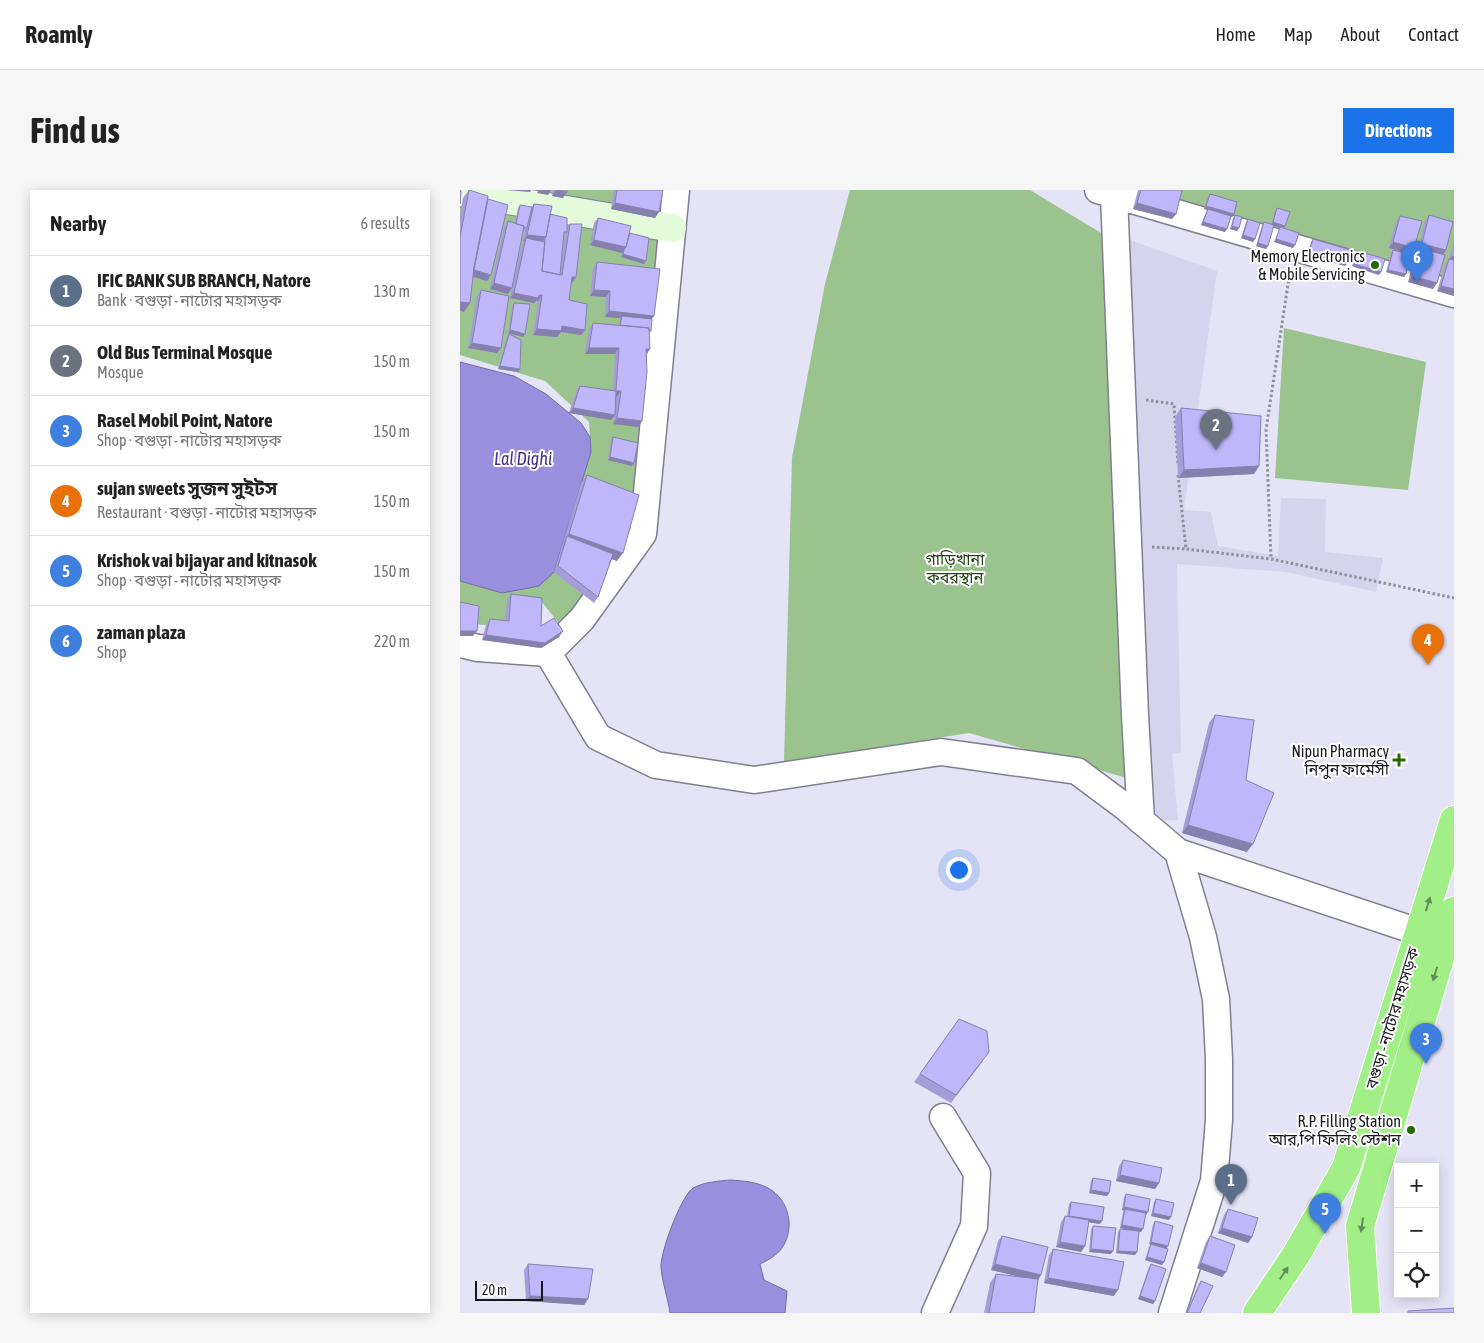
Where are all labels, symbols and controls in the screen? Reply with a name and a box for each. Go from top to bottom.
text: Roamly [25,21,93,48]
text: Home [1216,24,1256,45]
text: Map [1284,24,1313,45]
text: About [1341,24,1380,45]
text: Contact [1408,24,1459,45]
button: Directions [1343,108,1454,153]
text: Find us [30,110,120,150]
text: Nearby [50,211,106,235]
text: 6 results [360,214,410,232]
pin: 6 [1401,241,1433,282]
place label: Memory Electronics & Mobile Servicing [1251,247,1365,284]
marker: Memory Electronics & Mobile Servicing [1369,259,1381,271]
text: IFIC BANK SUB BRANCH, Natore [97,269,311,291]
text: 1 [62,282,70,300]
text: 130 m [374,282,410,300]
text: Bank · বগুড়া - নাটোর মহাসড়ক [97,291,282,309]
text: Old Bus Terminal Mosque [97,341,272,363]
text: 2 [62,352,70,370]
text: 150 m [374,352,410,370]
text: Mosque [97,363,143,381]
text: Rasel Mobil Point, Natore [97,409,273,431]
pin: 2 [1200,409,1232,450]
text: 3 [62,422,70,440]
text: 150 m [374,422,410,440]
text: Shop · বগুড়া - নাটোর মহাসড়ক [97,431,281,449]
water label: Lal Dighi [494,448,552,469]
text: sujan sweets সুজন সুইটস [97,477,277,499]
text: 4 [62,492,70,510]
text: 150 m [374,492,410,510]
text: Restaurant · বগুড়া - নাটোর মহাসড়ক [97,503,317,521]
text: Krishok vai bijayar and kitnasok [97,549,317,571]
park label: গাড়িখানা কবরস্থান [926,550,985,587]
text: 5 [62,562,70,580]
text: 150 m [374,562,410,580]
text: Shop · বগুড়া - নাটোর মহাসড়ক [97,571,281,589]
text: zaman plaza [97,621,186,643]
pin: 4 [1412,624,1444,665]
text: 6 [62,632,70,650]
text: 220 m [374,632,410,650]
text: Shop [97,643,127,661]
place label: Nipun Pharmacy নিপুন ফার্মেসী [1291,742,1390,779]
marker: Nipun Pharmacy নিপুন ফার্মেসী [1393,754,1405,766]
your location [946,857,972,883]
one-way arrow [1424,896,1432,911]
street label: বগুড়া - নাটোর মহাসড়ক [1362,944,1422,1092]
one-way arrow [1430,967,1438,982]
pin: 3 [1410,1023,1442,1064]
place label: R.P. Filling Station আর,পি ফিলিং স্টেশন [1268,1112,1401,1148]
marker: R.P. Filling Station আর,পি ফিলিং স্টেশন [1405,1124,1417,1136]
map controls [1394,1163,1439,1298]
button: + [1394,1163,1439,1208]
pin: 1 [1215,1164,1247,1205]
pin: 5 [1309,1193,1341,1234]
button: − [1394,1208,1439,1253]
one-way arrow [1358,1217,1366,1233]
button: locate [1394,1253,1439,1298]
one-way arrow [1279,1266,1289,1279]
scale bar [475,1278,542,1301]
text: 20 m [482,1282,507,1298]

